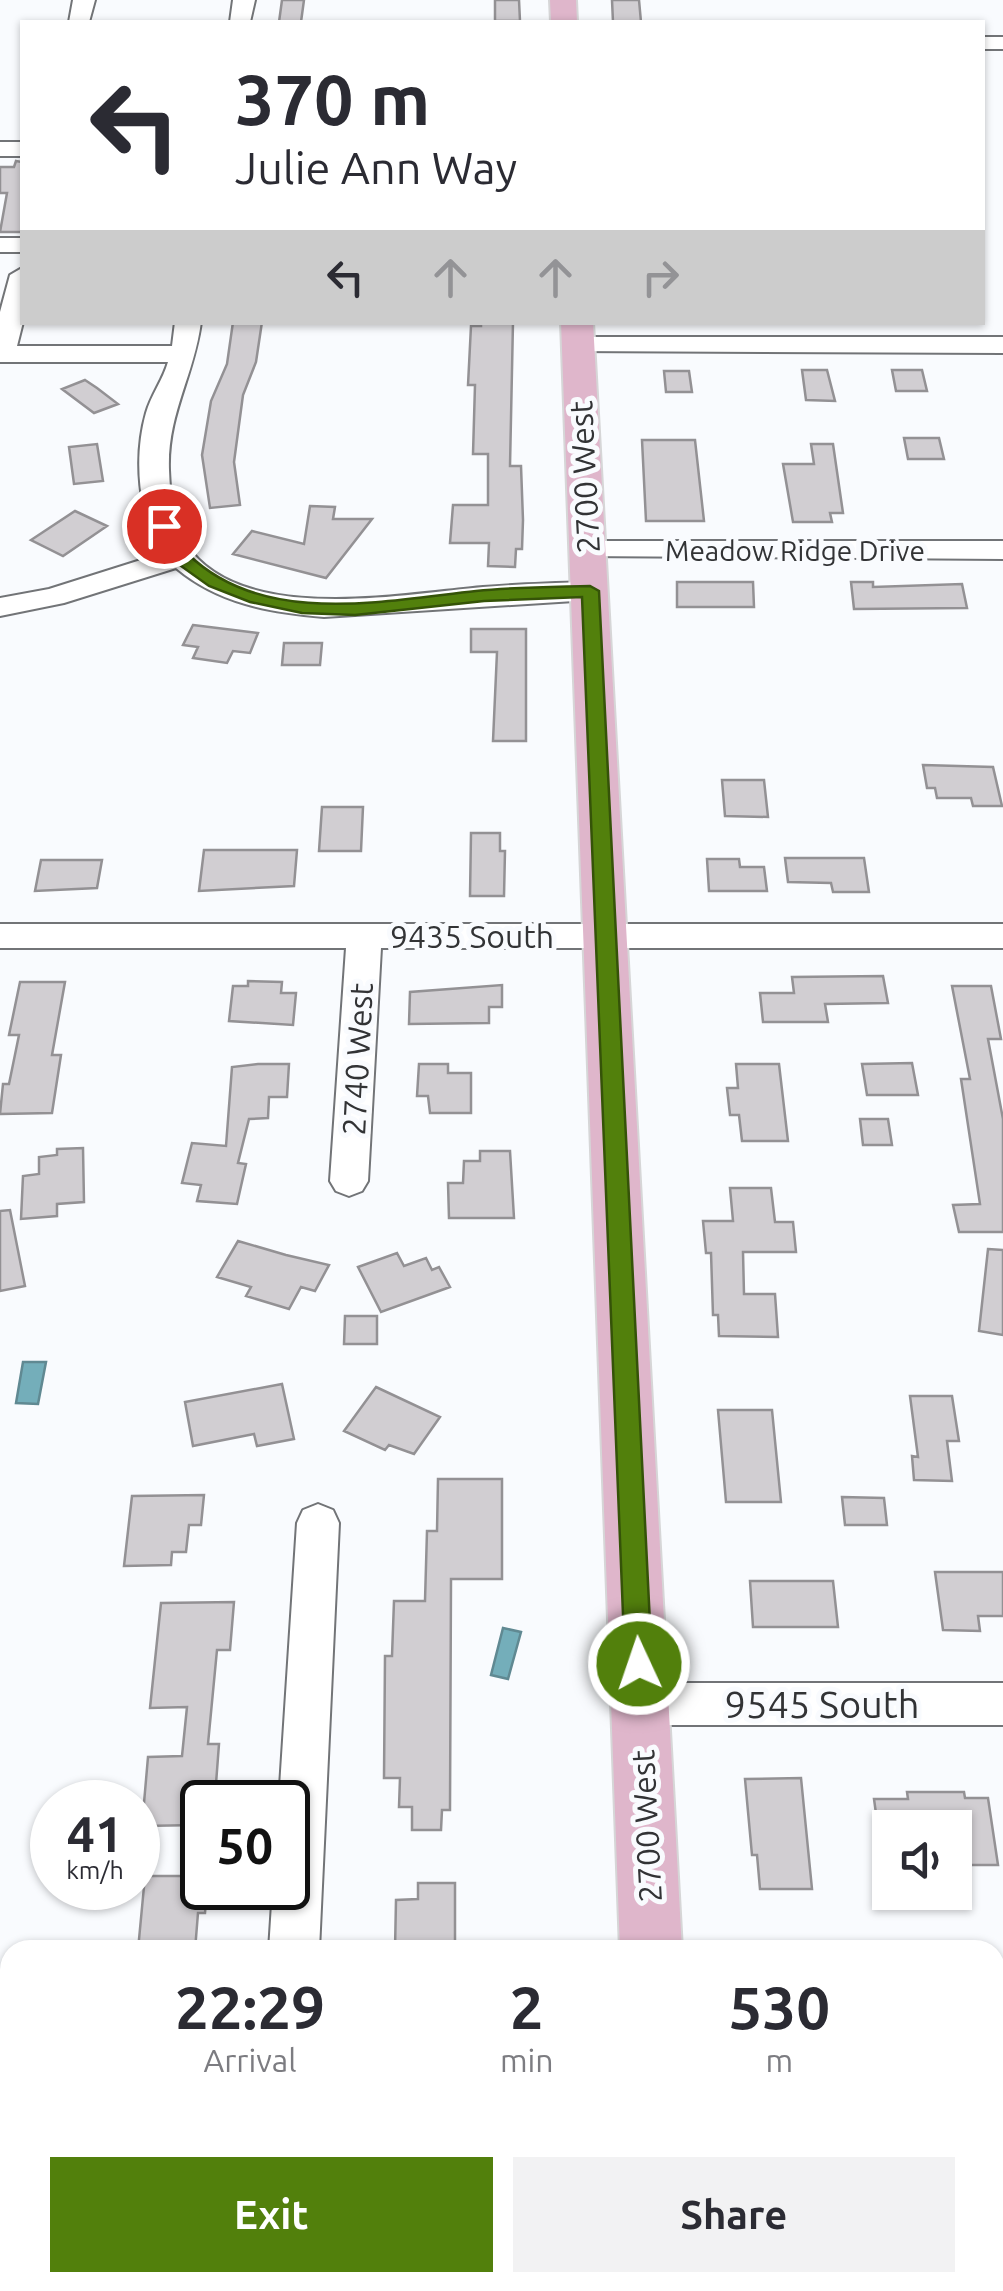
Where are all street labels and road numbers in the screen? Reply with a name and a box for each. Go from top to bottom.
street label: 2700 West [562,399,606,554]
street label: Meadow Ridge Drive [665,535,925,566]
street label: 9435 South [390,918,554,954]
street label: 2740 West [335,981,379,1136]
street label: 9545 South [725,1683,919,1725]
street label: 2700 West [624,1748,668,1903]

